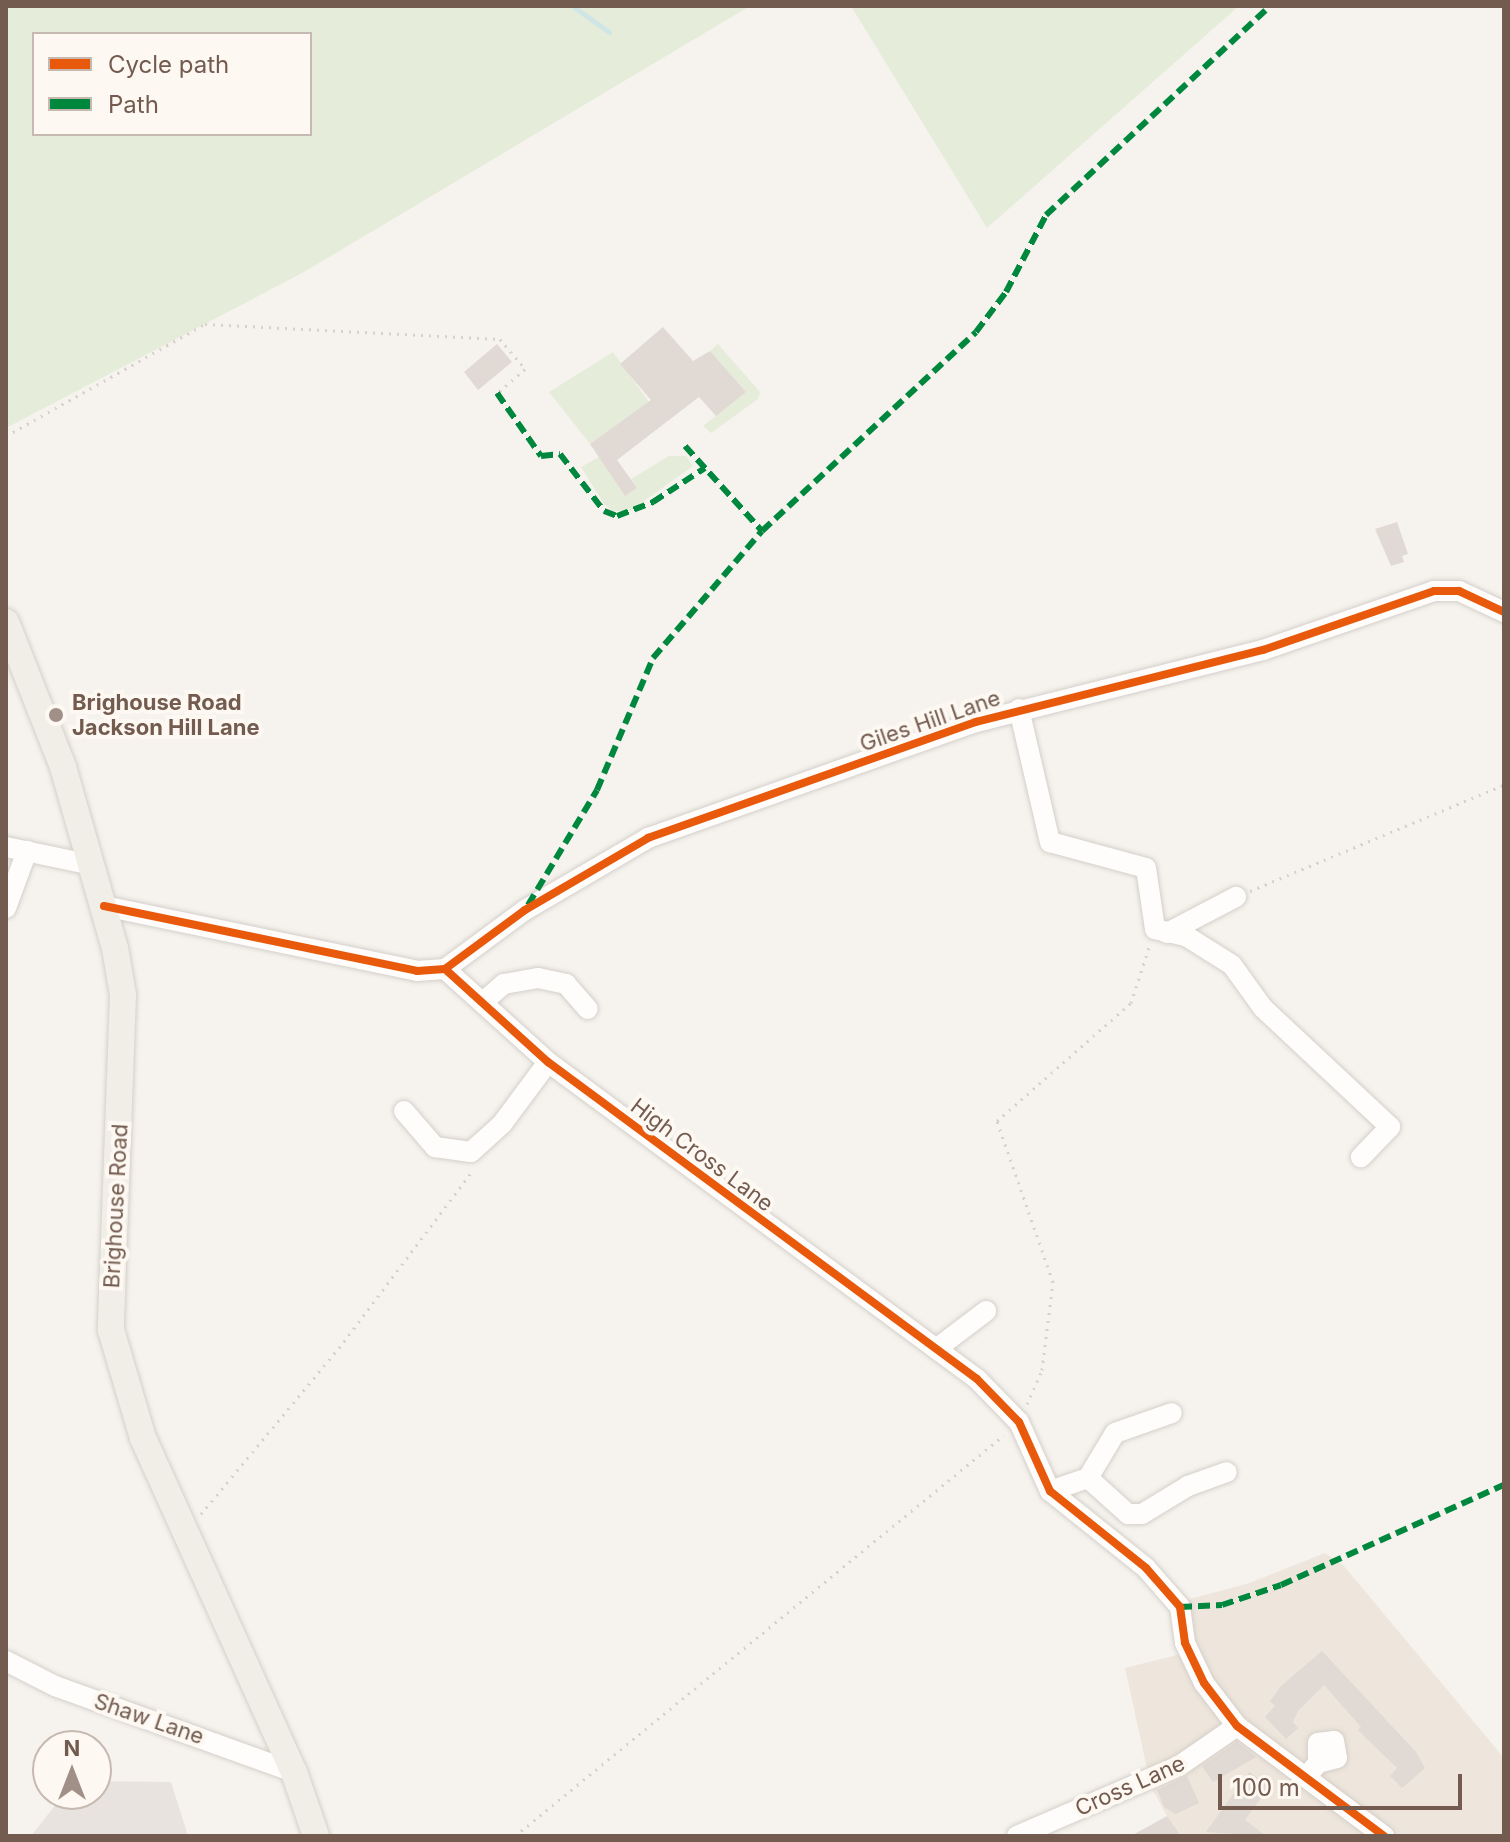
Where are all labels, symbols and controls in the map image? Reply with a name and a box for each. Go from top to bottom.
legend [32,32,312,136]
text: Cycle path [108,50,229,79]
text: Path [108,90,159,119]
street label: Giles Hill Lane [856,685,1004,757]
place label: Brighouse Road Jackson Hill Lane [72,689,260,740]
marker: Brighouse Road Jackson Hill Lane [47,706,65,724]
street label: High Cross Lane [626,1093,778,1217]
street label: Brighouse Road [99,1123,133,1289]
street label: Shaw Lane [91,1688,207,1750]
north arrow [32,1730,112,1810]
text: N [64,1735,80,1761]
street label: Cross Lane [1071,1750,1189,1822]
scale bar [1222,1758,1466,1808]
text: 100 m [1232,1773,1300,1802]

